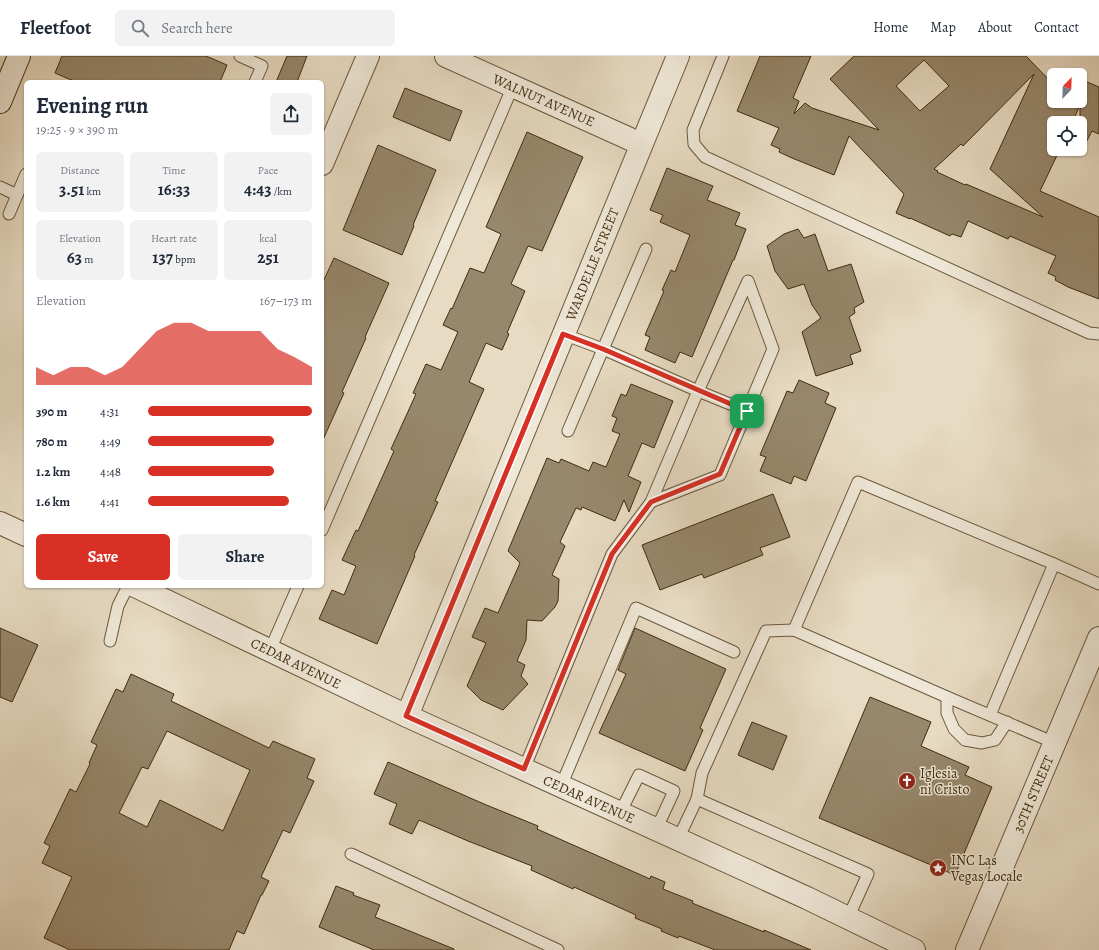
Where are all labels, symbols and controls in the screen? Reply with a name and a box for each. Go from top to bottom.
search box [115,10,395,46]
text: Fleetfoot [20,15,91,41]
icon: search [129,17,151,39]
text: Search here [161,18,233,38]
text: Home [873,18,908,37]
text: Map [930,18,956,37]
text: About [978,18,1012,37]
text: Contact [1034,18,1079,37]
north arrow [1047,68,1087,108]
map controls [1047,68,1087,156]
street label: WALNUT AVENUE [489,69,598,131]
text: Evening run [36,91,148,121]
button: share [270,93,312,135]
button: locate [1047,116,1087,156]
text: 19:25 · 9 × 390 m [36,121,118,138]
text: Distance [60,163,100,178]
text: Time [163,163,185,178]
text: Pace [258,163,278,178]
text: 3.51 [59,178,84,201]
text: 16:33 [158,178,190,201]
text: 4:43 [244,178,271,201]
text: km [84,184,101,199]
text: /km [271,184,292,199]
street label: WARDELLE STREET [561,205,624,324]
text: Elevation [59,231,101,246]
text: Heart rate [151,231,197,246]
text: kcal [259,231,277,246]
text: 63 [67,246,82,269]
text: 137 [152,246,173,269]
text: 251 [257,246,279,269]
text: m [82,252,93,267]
text: bpm [173,252,196,267]
text: Elevation [36,292,86,309]
text: 167–173 m [259,292,312,309]
pin [730,394,764,428]
icon: arrive [736,400,758,422]
text: 390 m [36,403,67,420]
text: 4:31 [100,403,119,420]
text: 780 m [36,433,68,450]
text: 4:49 [100,433,121,450]
text: 1.2 km [36,463,70,480]
text: 4:48 [100,463,121,480]
text: 1.6 km [36,493,70,510]
text: 4:41 [100,493,119,510]
button: Save [36,534,170,580]
button: Share [178,534,312,580]
street label: CEDAR AVENUE [247,633,344,694]
street label: 30TH STREET [1009,752,1058,836]
place label: Iglesia ni Cristo [920,764,969,799]
street label: CEDAR AVENUE [540,771,638,828]
church icon: Iglesia ni Cristo [897,771,917,791]
place label: INC Las Vegas Locale [950,851,1022,886]
place icon: INC Las Vegas Locale [928,858,948,878]

